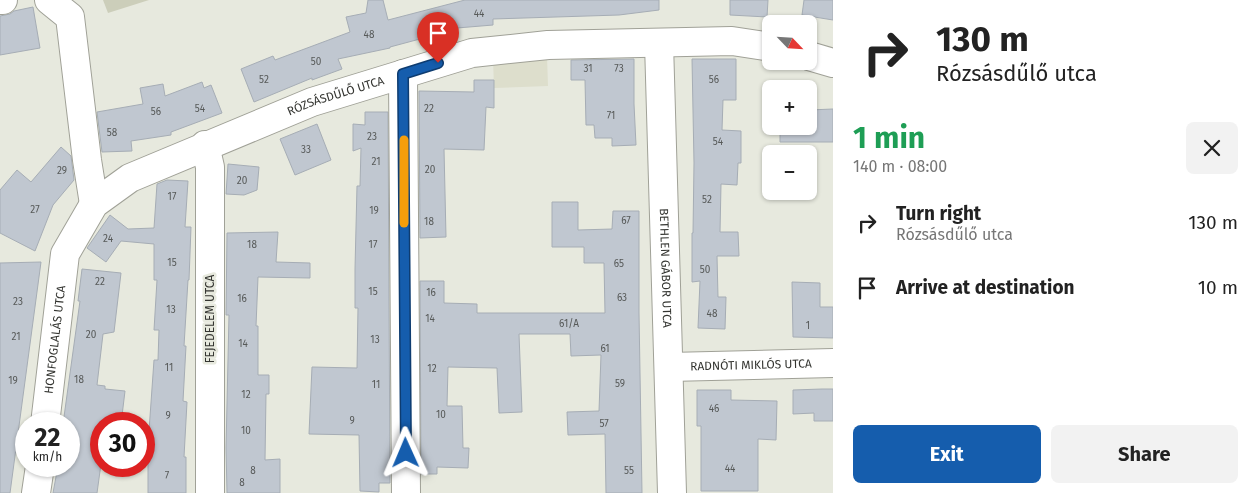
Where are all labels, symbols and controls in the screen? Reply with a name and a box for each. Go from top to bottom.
house number: 44 [474,8,485,20]
pin [417,12,459,63]
north arrow [762,15,818,70]
map controls [762,15,817,200]
text: 130 m [936,18,1029,60]
icon: arrive [424,19,452,47]
icon: right [853,20,918,85]
house number: 48 [364,29,375,41]
house number: 50 [311,56,322,68]
text: Rózsásdűlő utca [936,60,1097,87]
house number: 31 [583,63,593,75]
house number: 73 [614,63,624,75]
street label: RÓZSÁSDŰLŐ UTCA [285,73,386,119]
house number: 52 [259,74,269,86]
house number: 56 [709,74,719,86]
button: + [762,80,817,135]
house number: 54 [195,103,206,115]
house number: 22 [424,103,434,115]
house number: 56 [151,106,161,118]
house number: 71 [607,110,615,122]
text: 1 min [853,120,925,156]
button: close [1186,122,1238,174]
house number: 58 [107,127,118,139]
house number: 23 [367,131,377,143]
house number: 54 [713,136,724,148]
house number: 33 [301,144,311,156]
button: − [762,145,817,200]
house number: 21 [371,156,381,168]
text: 140 m · 08:00 [853,157,947,176]
house number: 20 [425,164,436,176]
house number: 29 [57,165,67,177]
house number: 20 [237,175,248,187]
house number: 17 [168,191,177,203]
house number: 52 [702,194,712,206]
text: Turn right [896,202,981,225]
house number: 27 [30,204,40,216]
house number: 19 [369,205,379,217]
street label: BETHLEN GÁBOR UTCA [657,208,674,328]
icon: right [853,209,881,237]
text: 130 m [1188,211,1238,234]
house number: 67 [621,215,631,227]
house number: 18 [424,216,434,228]
text: Rózsásdűlő utca [896,225,1013,244]
house number: 24 [103,233,114,245]
house number: 18 [247,239,257,251]
house number: 17 [369,239,378,251]
house number: 15 [167,257,177,269]
house number: 65 [614,258,624,270]
house number: 50 [700,264,711,276]
icon: arrive [853,274,881,302]
street label: FEJEDELEM UTCA [203,275,217,363]
house number: 22 [95,276,105,288]
text: Arrive at destination [896,276,1075,299]
text: 10 m [1198,276,1238,299]
street label: HONFOGLALÁS UTCA [42,284,68,395]
house number: 15 [368,286,378,298]
house number: 16 [426,287,436,299]
house number: 63 [617,292,627,304]
house number: 16 [237,293,247,305]
house number: 23 [13,296,23,308]
house number: 13 [166,304,176,316]
house number: 48 [707,308,718,320]
house number: 14 [425,313,436,325]
house number: 61/A [559,318,579,330]
house number: 1 [806,320,810,332]
house number: 20 [86,329,97,341]
house number: 21 [11,331,21,343]
house number: 13 [370,334,380,346]
house number: 14 [238,338,249,350]
house number: 61 [600,343,610,355]
street label: RADNÓTI MIKLÓS UTCA [690,356,812,373]
house number: 11 [165,362,173,374]
house number: 12 [427,363,437,375]
house number: 18 [74,374,84,386]
house number: 19 [8,375,18,387]
house number: 59 [615,378,625,390]
house number: 11 [372,379,380,391]
house number: 12 [241,389,251,401]
house number: 46 [709,403,719,415]
house number: 10 [436,409,446,421]
house number: 9 [165,410,171,422]
speed limit sign: 30 [90,412,155,477]
house number: 9 [349,415,355,427]
house number: 57 [599,418,609,430]
text: 22 [35,423,60,453]
house number: 10 [241,425,251,437]
button: Exit [853,425,1041,483]
button: Share [1051,425,1238,483]
position arrow [379,426,431,478]
text: km/h [33,450,62,464]
house number: 44 [725,463,736,475]
house number: 8 [250,465,256,477]
house number: 55 [624,465,634,477]
house number: 7 [165,470,170,482]
house number: 8 [239,477,245,489]

